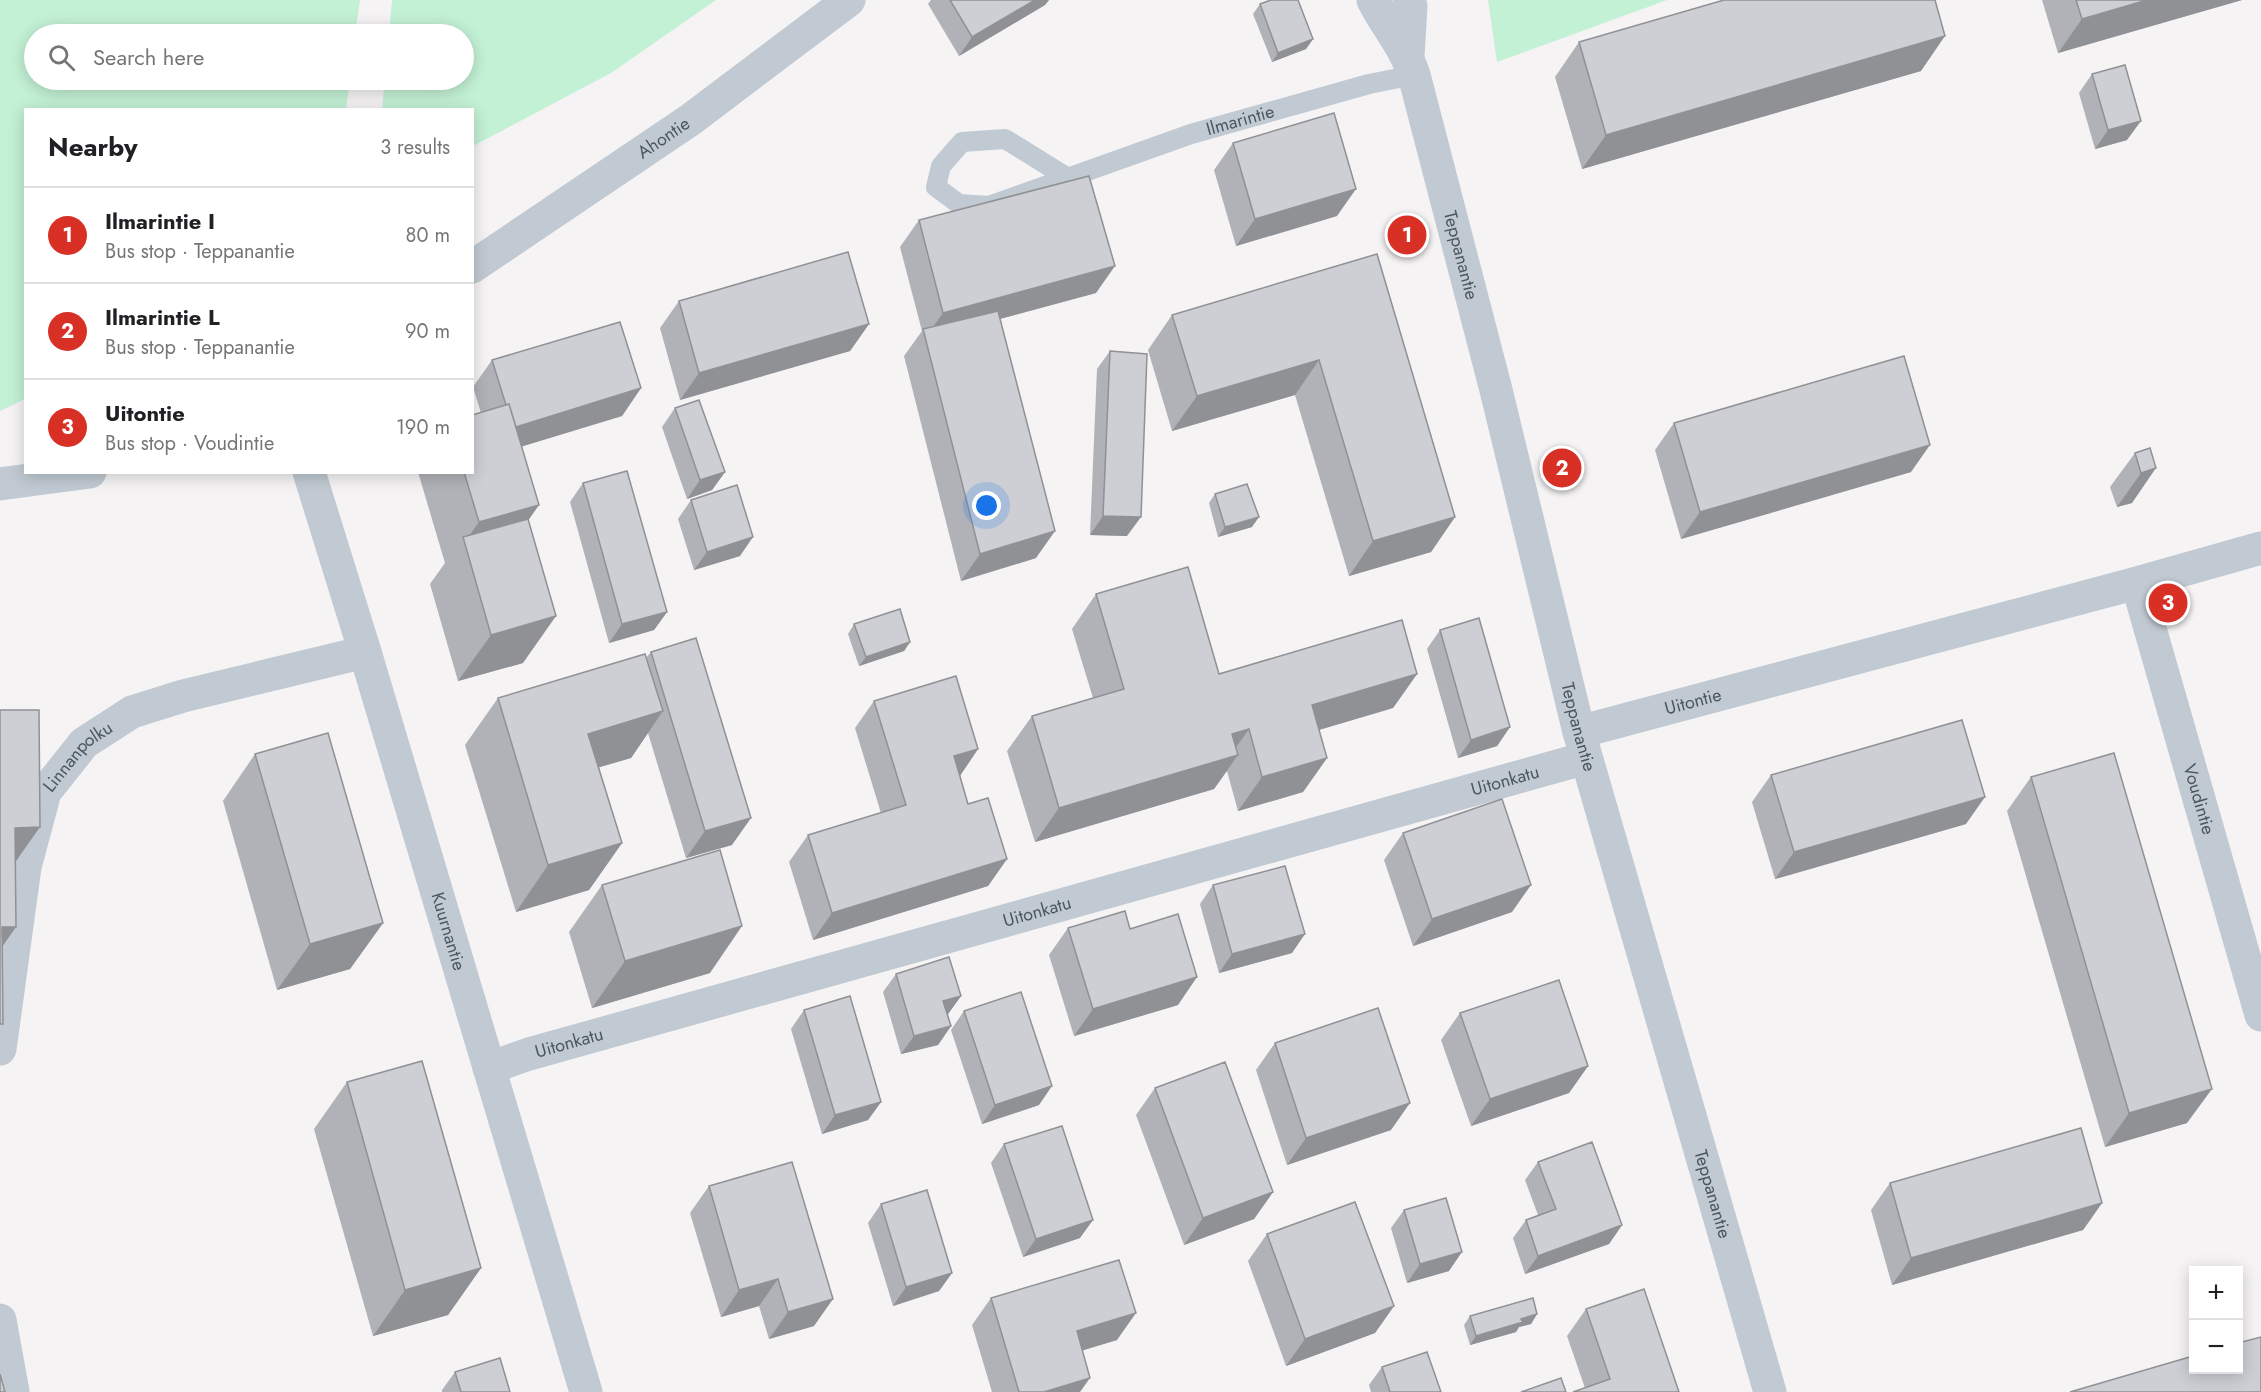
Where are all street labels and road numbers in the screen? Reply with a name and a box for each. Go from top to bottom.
street label: Ilmarintie [1203,98,1277,142]
street label: Ahontie [632,111,695,165]
street label: Teppanantie [1437,208,1485,303]
street label: Teppanantie [1554,680,1603,774]
street label: Uitontie [1662,682,1724,722]
street label: Linnanpolku [37,715,118,798]
street label: Uitonkatu [1468,759,1542,803]
street label: Voudintie [2177,761,2222,838]
street label: Kuurnantie [424,889,472,974]
street label: Uitonkatu [1000,890,1074,934]
street label: Uitonkatu [532,1021,606,1065]
street label: Teppanantie [1688,1147,1738,1241]

